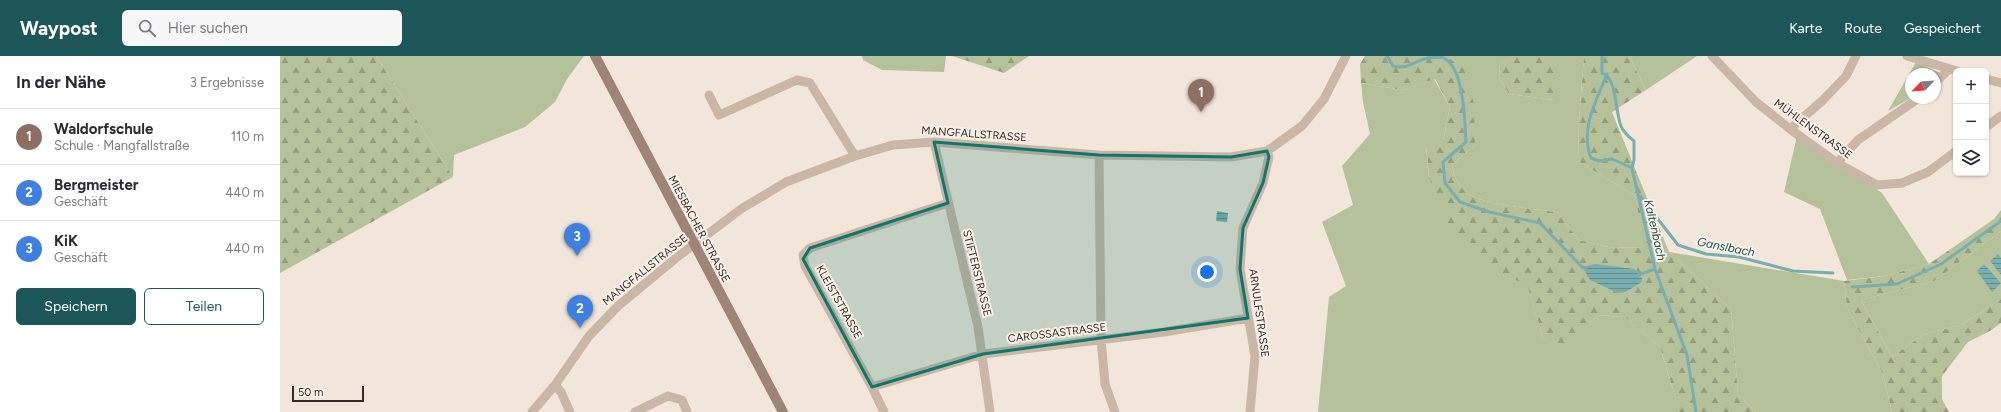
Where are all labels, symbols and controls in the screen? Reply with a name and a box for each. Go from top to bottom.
search box [122,10,402,46]
text: Waypost [20,17,98,40]
icon: search [136,17,158,39]
text: Hier suchen [168,19,248,37]
text: Karte [1789,20,1822,37]
text: Route [1844,20,1882,37]
text: Gespeichert [1904,20,1981,37]
north arrow [1905,68,1941,104]
map controls [1953,68,1989,176]
button: + [1953,68,1989,104]
text: In der Nähe [16,72,106,92]
text: 3 Ergebnisse [190,75,264,90]
pin: 1 [1188,79,1214,112]
street label: MÜHLENSTRASSE [1771,96,1855,162]
button: − [1953,104,1989,140]
text: Waldorfschule [54,120,153,138]
street label: MANGFALLSTRASSE [921,124,1027,144]
text: 1 [26,129,32,144]
text: 110 m [231,129,264,144]
text: Schule · Mangfallstraße [54,138,189,153]
button: layers [1953,140,1989,176]
street label: MIESBACHER STRASSE [665,173,733,285]
text: Bergmeister [54,176,138,194]
text: 2 [25,185,33,200]
text: 440 m [225,185,264,200]
text: Geschäft [54,194,108,209]
water label: Kaltenbach [1641,198,1669,262]
pin: 3 [564,223,590,256]
street label: STIFTERSTRASSE [960,229,994,317]
text: KiK [54,232,78,250]
street label: MANGFALLSTRASSE [600,232,690,308]
water label: Ganslbach [1696,235,1756,260]
text: 3 [25,241,33,256]
text: 440 m [225,241,264,256]
text: Geschäft [54,250,108,265]
your location [1197,262,1217,282]
street label: KLEISTSTRASSE [813,263,865,341]
street label: ARNULFSTRASSE [1246,268,1272,358]
button: Speichern [16,288,136,325]
button: Teilen [144,288,264,325]
pin: 2 [567,295,593,328]
street label: CAROSSASTRASSE [1007,321,1107,345]
scale bar [292,384,364,403]
text: 50 m [298,386,323,399]

